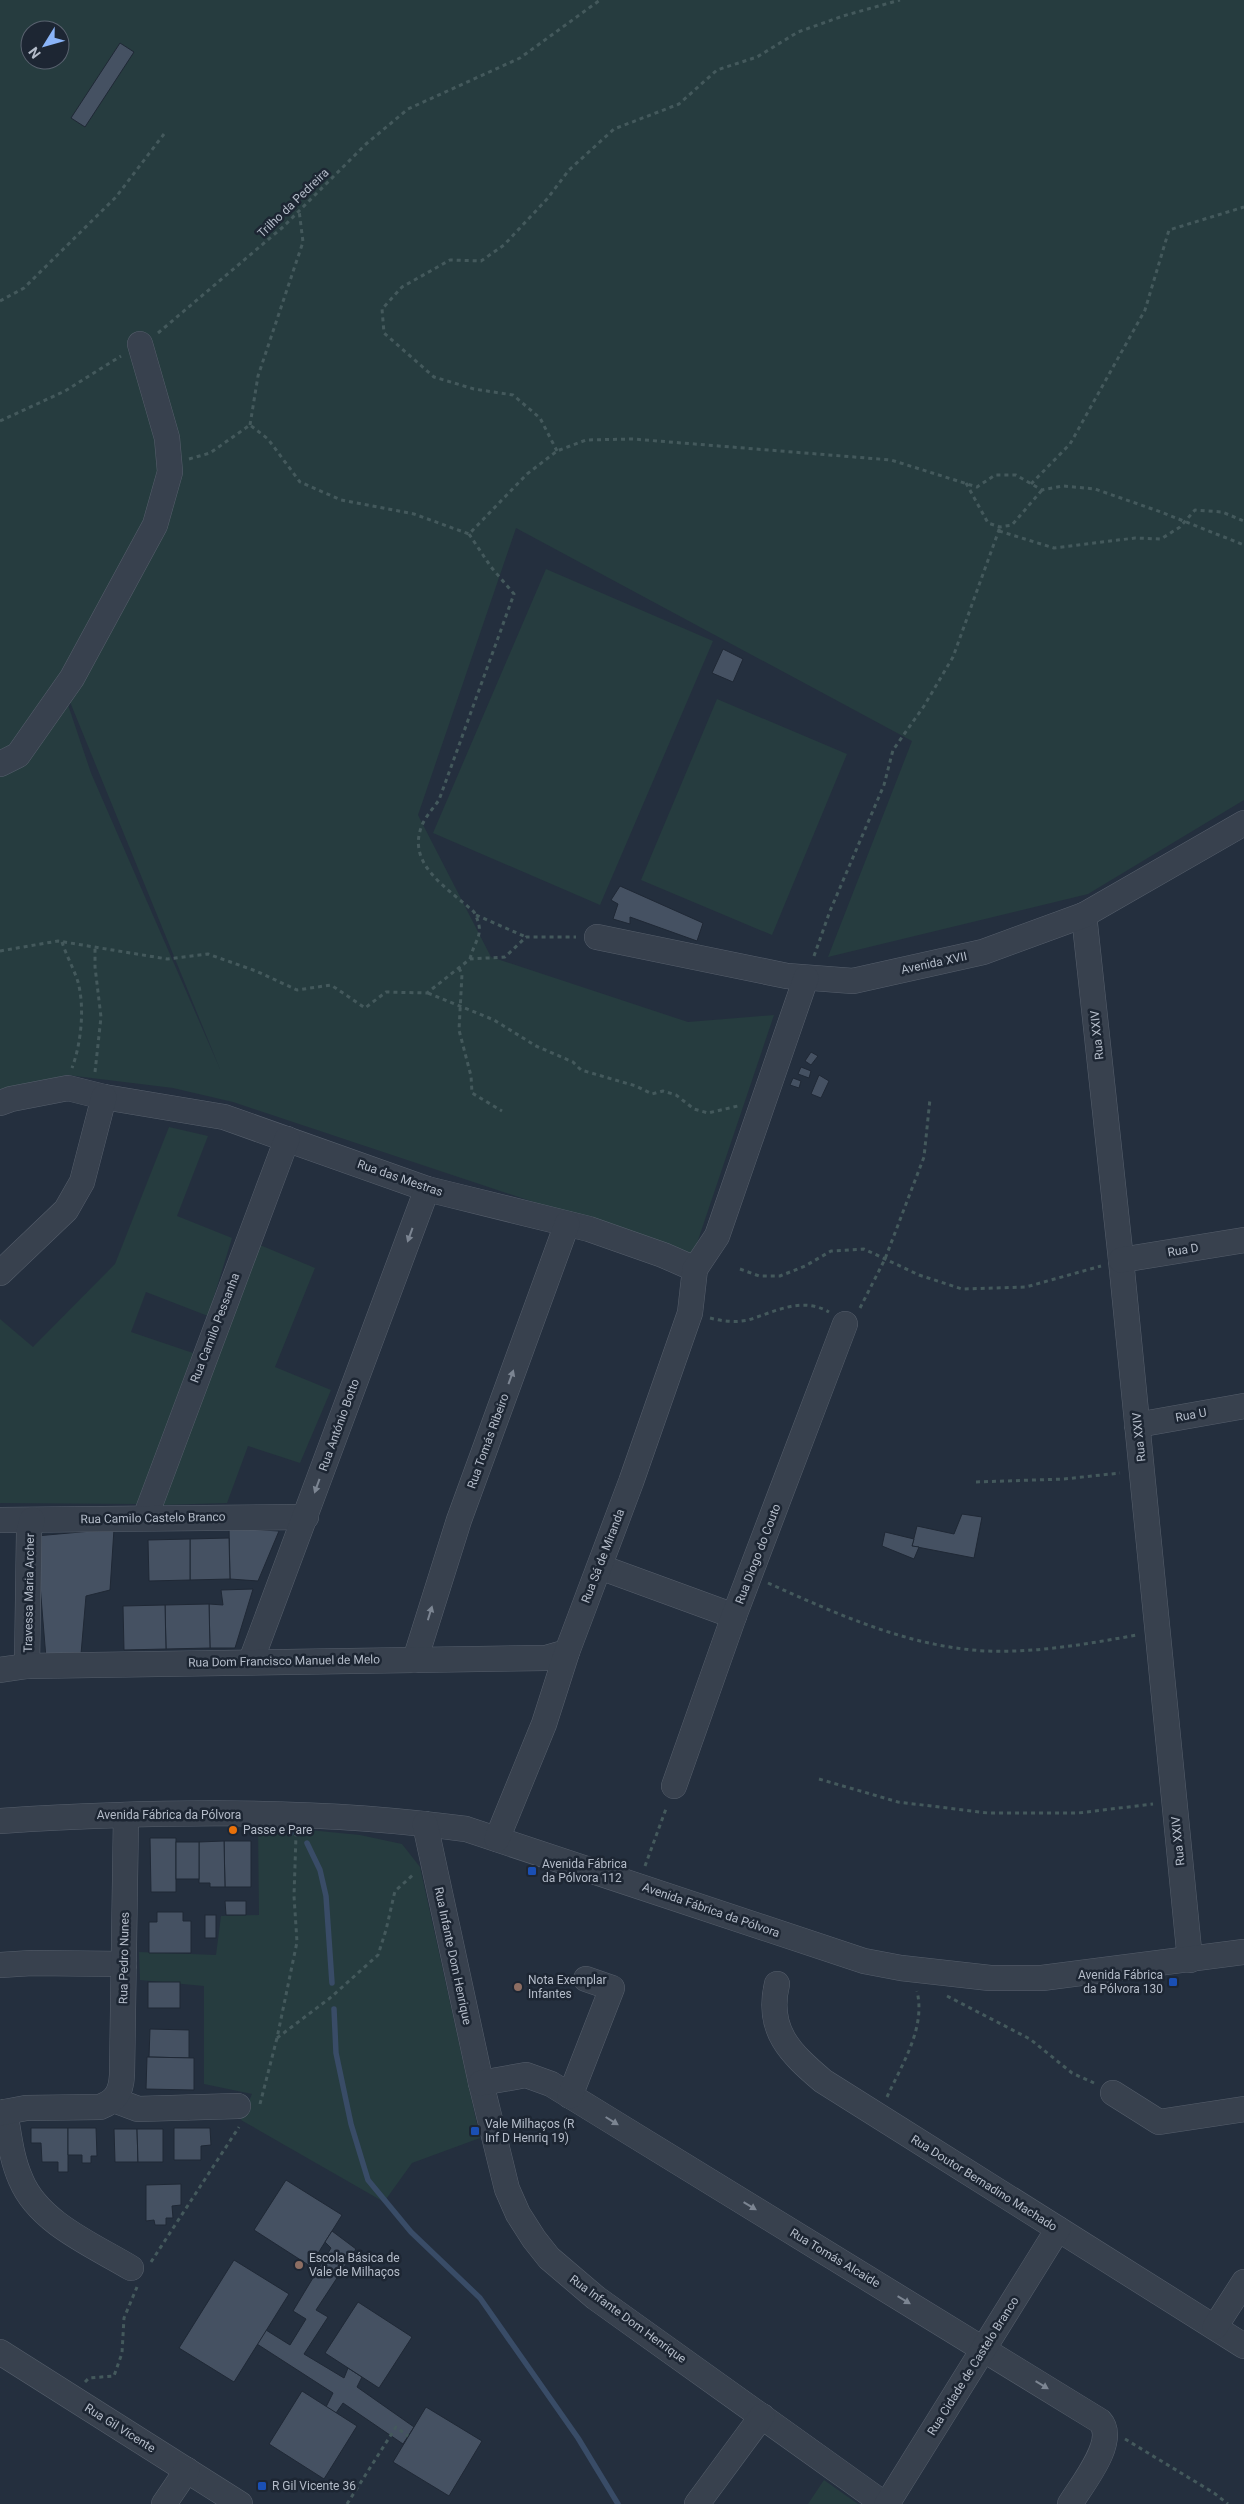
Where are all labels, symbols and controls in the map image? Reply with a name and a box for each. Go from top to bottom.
north arrow [20,20,70,70]
text: N [25,44,44,62]
street label: Trilho da Pedreira [254,165,332,241]
street label: Avenida XVII [900,949,968,977]
street label: Rua XXIV [1087,1009,1107,1060]
street label: Rua das Mestras [355,1157,445,1199]
one-way arrow [406,1227,413,1242]
street label: Rua D [1166,1241,1200,1259]
street label: Rua Camilo Pessanha [188,1271,242,1385]
one-way arrow [508,1369,515,1384]
street label: Rua António Botto [316,1377,362,1473]
street label: Rua Tomás Ribeiro [464,1391,512,1490]
street label: Rua U [1174,1405,1208,1425]
street label: Rua XXIV [1129,1411,1149,1462]
one-way arrow [313,1478,320,1493]
street label: Rua Diogo do Couto [732,1502,784,1606]
street label: Rua Sá de Miranda [579,1507,627,1605]
street label: Rua Camilo Castelo Branco [80,1510,226,1526]
street label: Travessa Maria Archer [21,1533,37,1653]
one-way arrow [426,1605,434,1620]
street label: Rua Dom Francisco Manuel de Melo [188,1652,380,1670]
street label: Avenida Fábrica da Pólvora [97,1808,241,1822]
street label: Rua XXIV [1168,1815,1188,1866]
place label: Passe e Pare [243,1823,312,1837]
marker: Passe e Pare [227,1824,239,1836]
place label: Avenida Fábrica da Pólvora 112 [542,1857,627,1885]
marker: Avenida Fábrica da Pólvora 112 [526,1865,538,1877]
street label: Avenida Fábrica da Pólvora [640,1880,782,1940]
street label: Rua Infante Dom Henrique [432,1886,474,2026]
street label: Rua Pedro Nunes [116,1912,132,2004]
place label: Avenida Fábrica da Pólvora 130 [1078,1968,1163,1996]
place label: Nota Exemplar Infantes [528,1973,607,2001]
marker: Avenida Fábrica da Pólvora 130 [1167,1976,1179,1988]
marker: Nota Exemplar Infantes [512,1981,524,1993]
one-way arrow [605,2116,618,2126]
place label: Vale Milhaços (R Inf D Henriq 19) [485,2117,575,2145]
marker: Vale Milhaços (R Inf D Henriq 19) [469,2125,481,2137]
street label: Rua Doutor Bernadino Machado [908,2132,1060,2234]
one-way arrow [743,2202,757,2211]
street label: Rua Tomás Alcaide [787,2226,883,2290]
place label: Escola Básica de Vale de Milhaços [309,2251,400,2279]
marker: Escola Básica de Vale de Milhaços [293,2259,305,2271]
street label: Rua Infante Dom Henrique [567,2272,689,2366]
street label: Rua Cidade de Castelo Branco [924,2294,1022,2438]
one-way arrow [897,2296,910,2305]
one-way arrow [1036,2380,1049,2390]
street label: Rua Gil Vicente [82,2401,158,2455]
place label: R Gil Vicente 36 [272,2479,356,2493]
marker: R Gil Vicente 36 [256,2480,268,2492]

